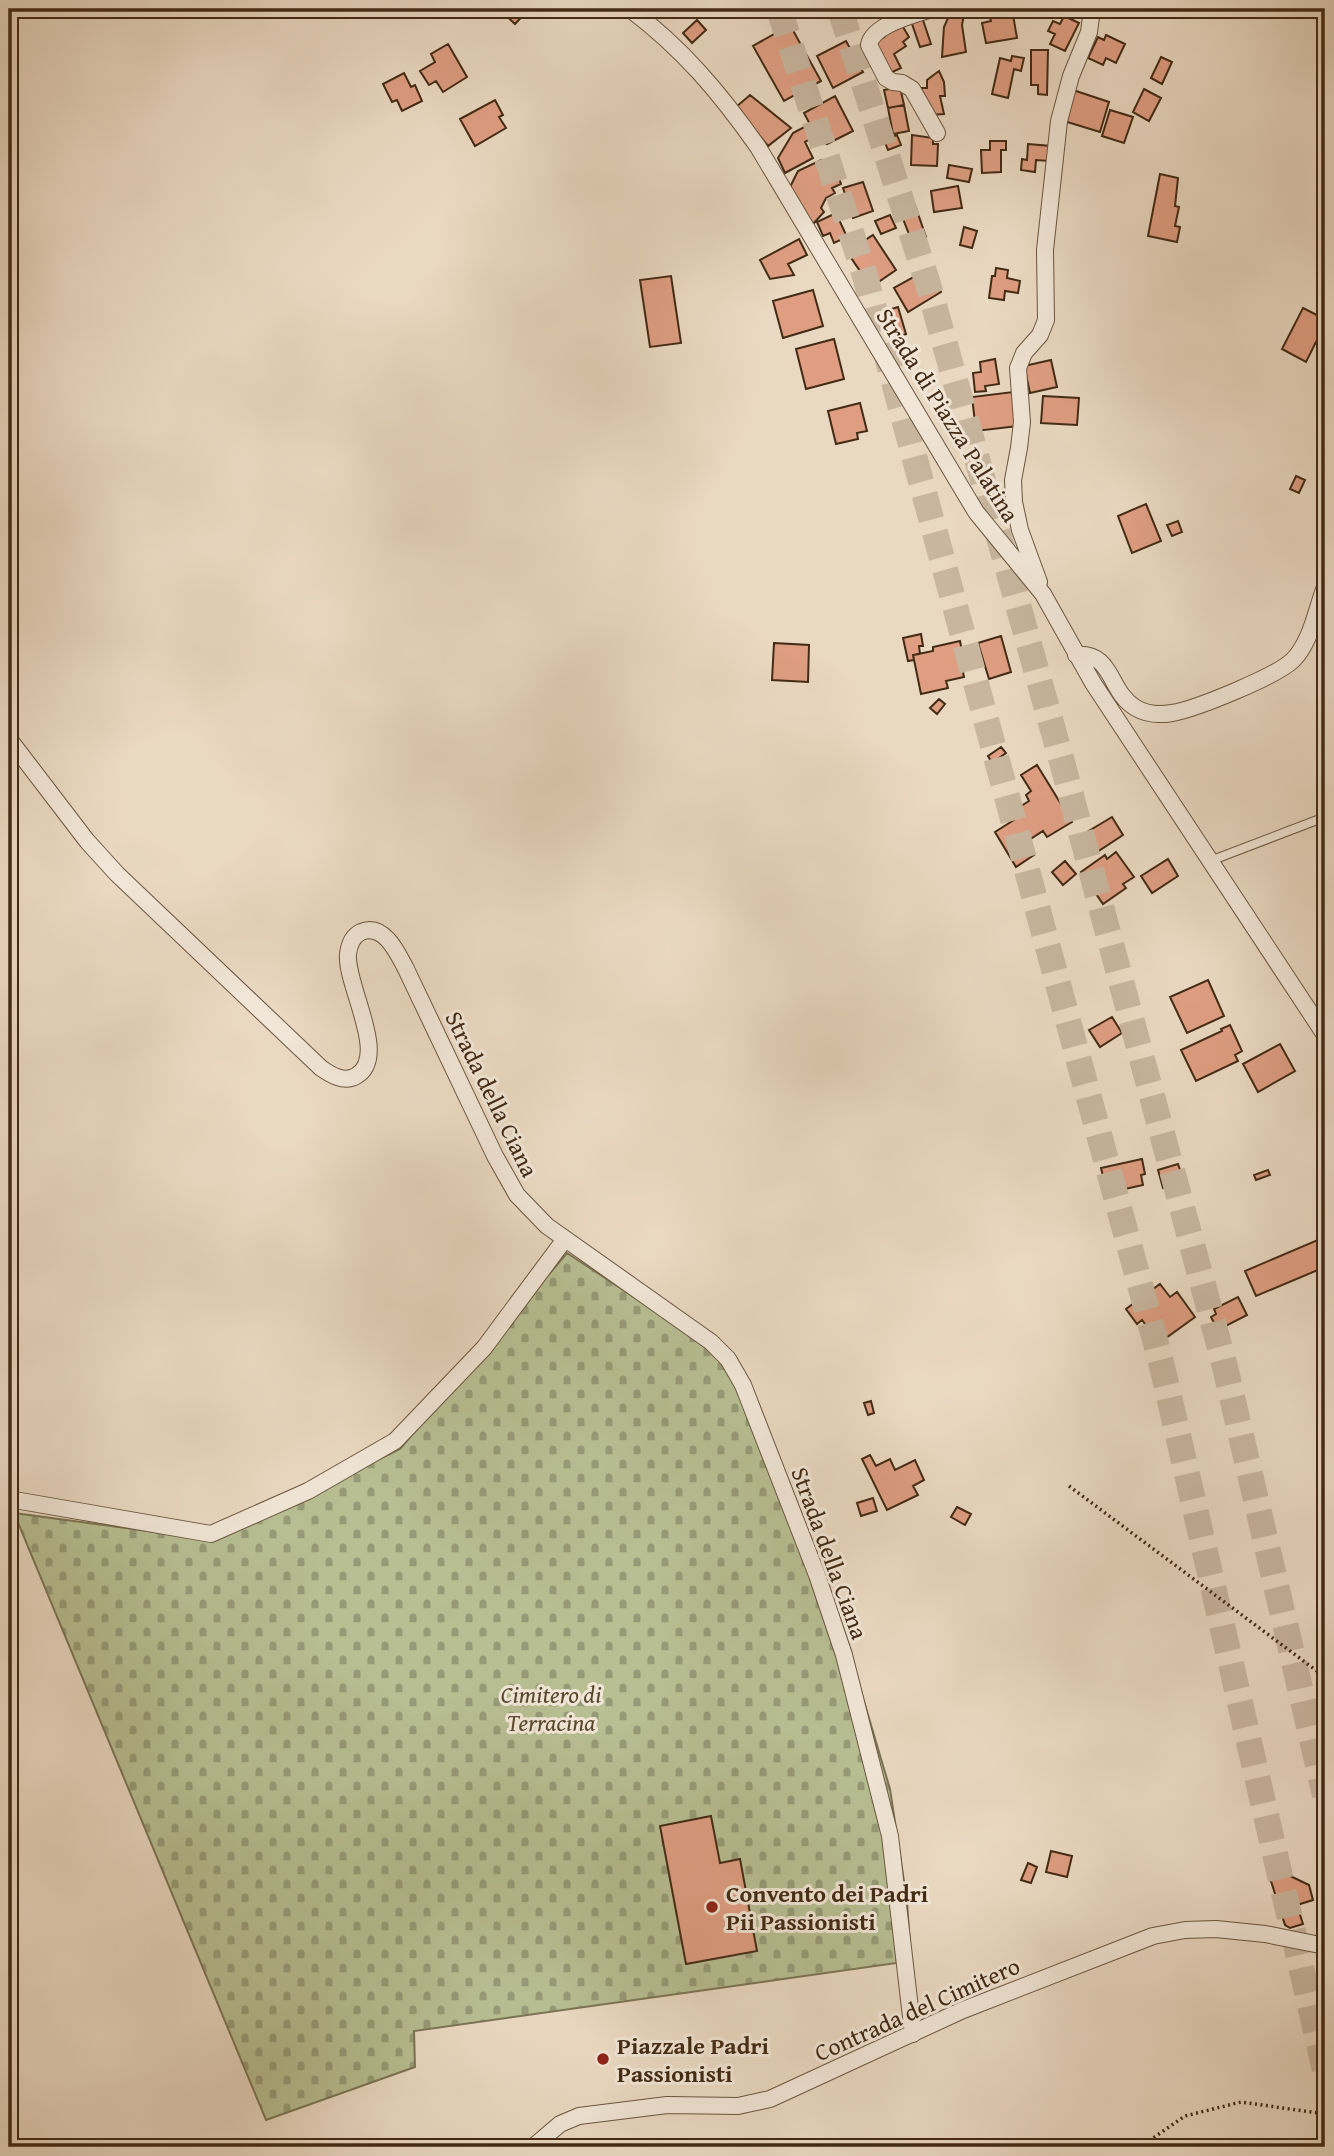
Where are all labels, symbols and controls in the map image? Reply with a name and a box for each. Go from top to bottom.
street label: Strada di Piazza Palatina [868,301,1028,529]
street label: Strada della Ciana [437,1005,548,1183]
street label: Strada della Ciana [783,1462,878,1645]
park label: Cimitero di Terracina [501,1677,601,1740]
place label: Convento dei Padri Pii Passionisti [726,1876,928,1939]
marker: Convento dei Padri Pii Passionisti [704,1899,720,1915]
street label: Contrada del Cimitero [809,1948,1025,2070]
place label: Piazzale Padri Passionisti [617,2028,769,2091]
marker: Piazzale Padri Passionisti [595,2051,611,2067]

